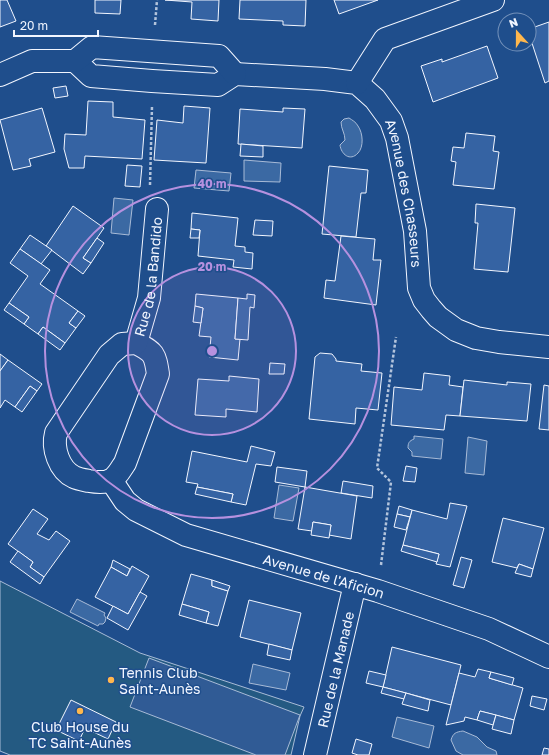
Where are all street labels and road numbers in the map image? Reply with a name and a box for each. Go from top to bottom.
street label: Avenue des Chasseurs [382,117,426,268]
street label: Rue de la Bandido [130,216,165,338]
street label: Avenue de l'Aficion [261,549,387,601]
street label: Rue de la Manade [313,610,357,729]

